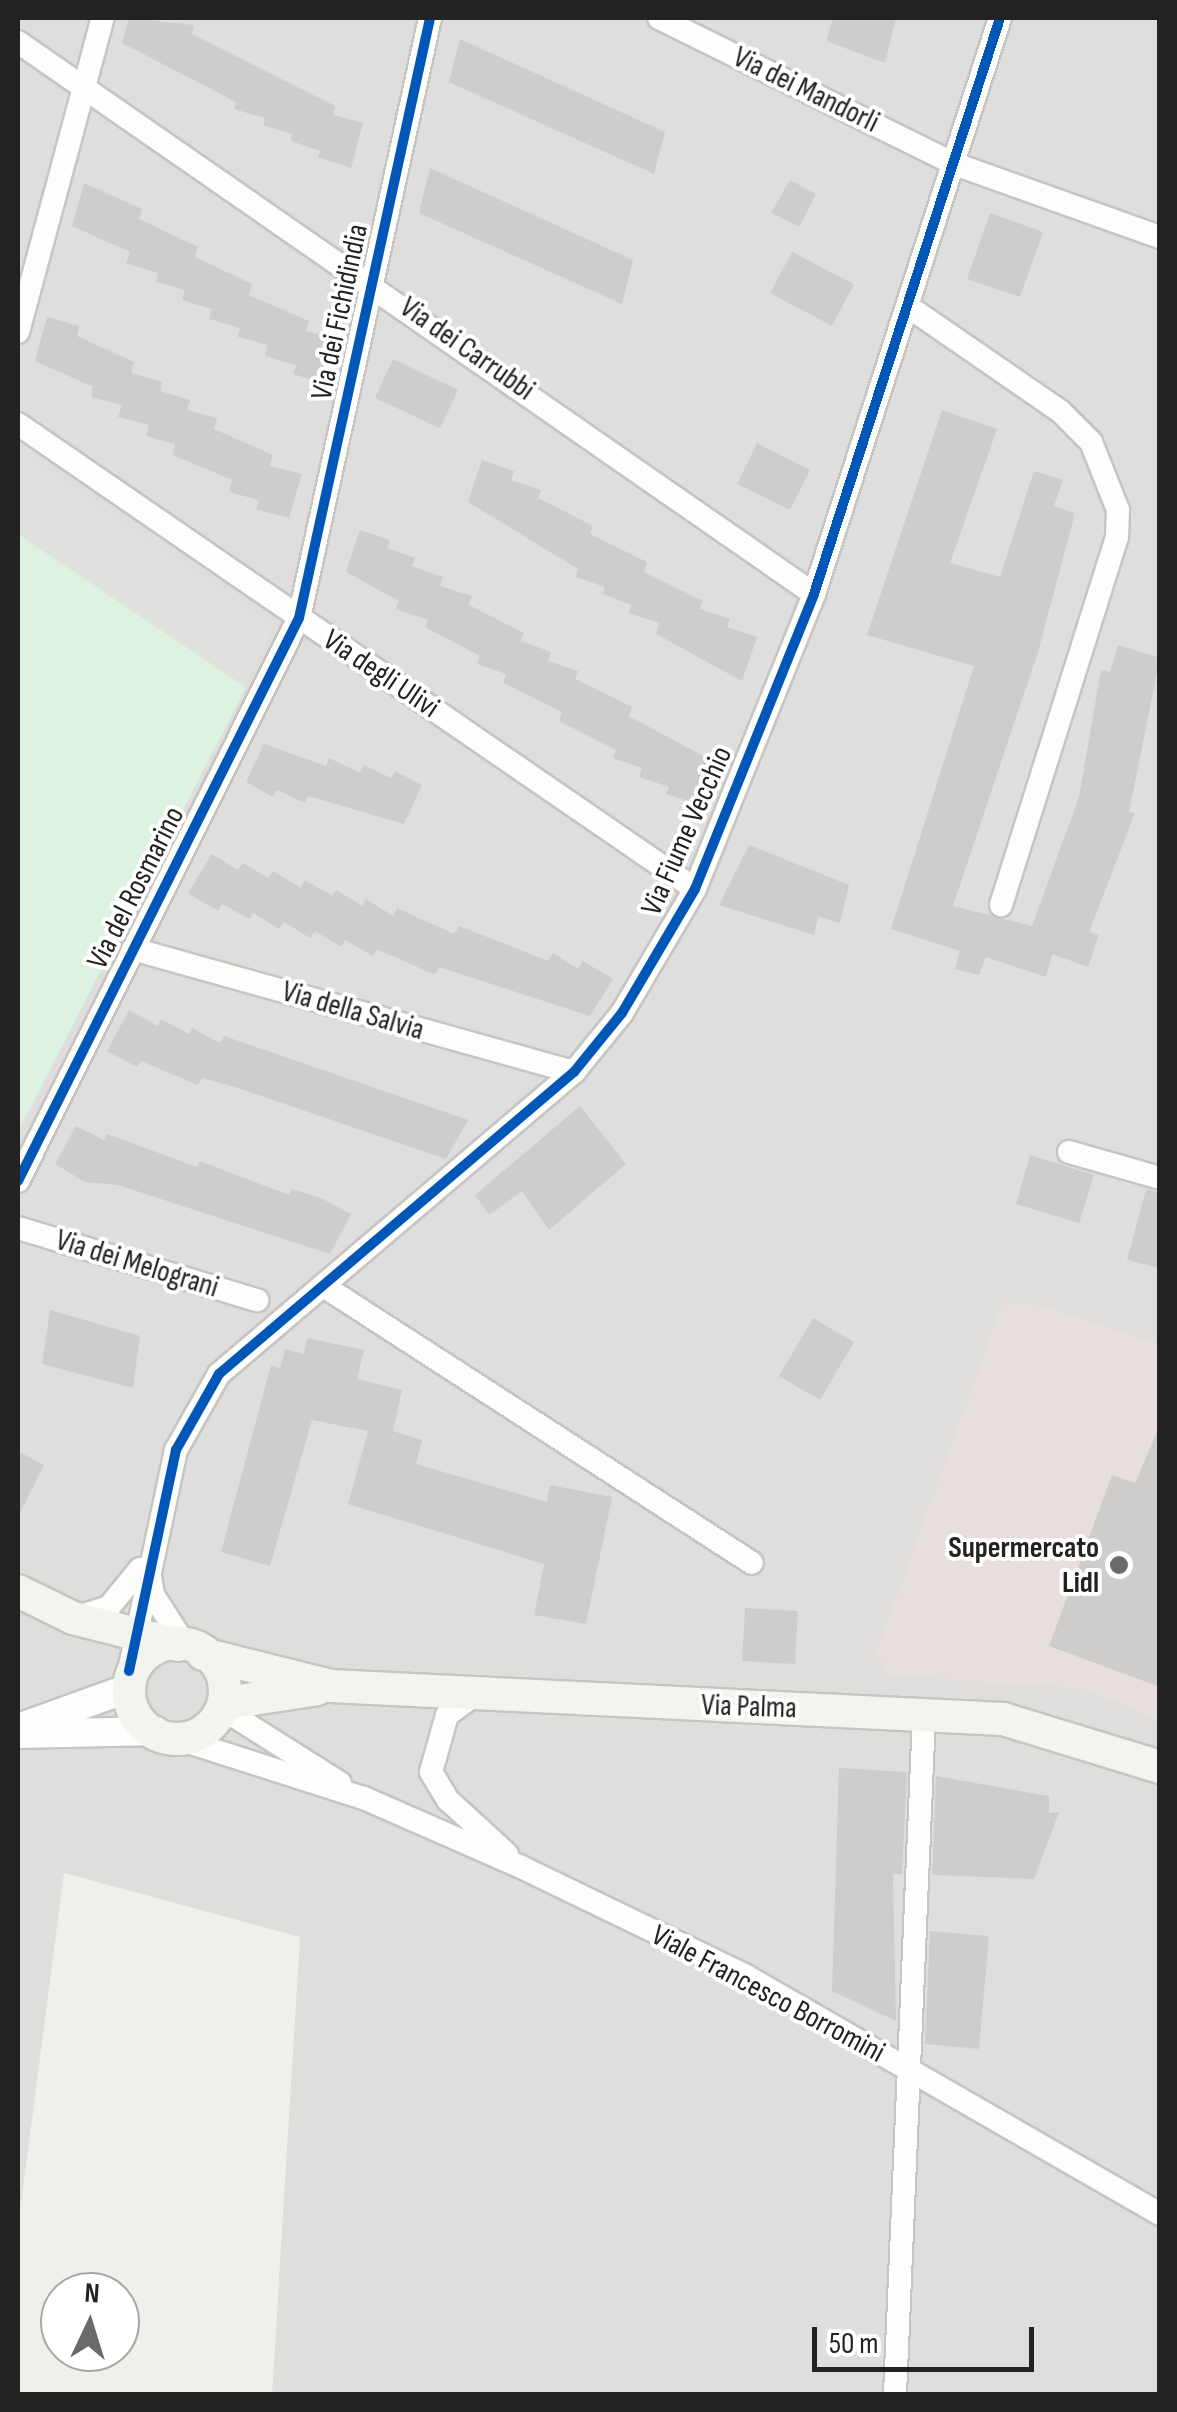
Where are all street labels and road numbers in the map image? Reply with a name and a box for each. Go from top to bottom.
street label: Via dei Mandorli [727,39,885,141]
street label: Via dei Fichidindia [304,221,376,403]
street label: Via dei Carrubbi [393,289,541,409]
street label: Via degli Ulivi [316,622,446,726]
street label: Via Fiume Vecchio [634,741,740,921]
street label: Via del Rosmarino [80,801,192,975]
street label: Via della Salvia [278,974,428,1048]
street label: Via dei Melograni [51,1222,223,1306]
street label: Via Palma [701,1687,797,1727]
street label: Viale Francesco Borromini [645,1917,891,2071]

